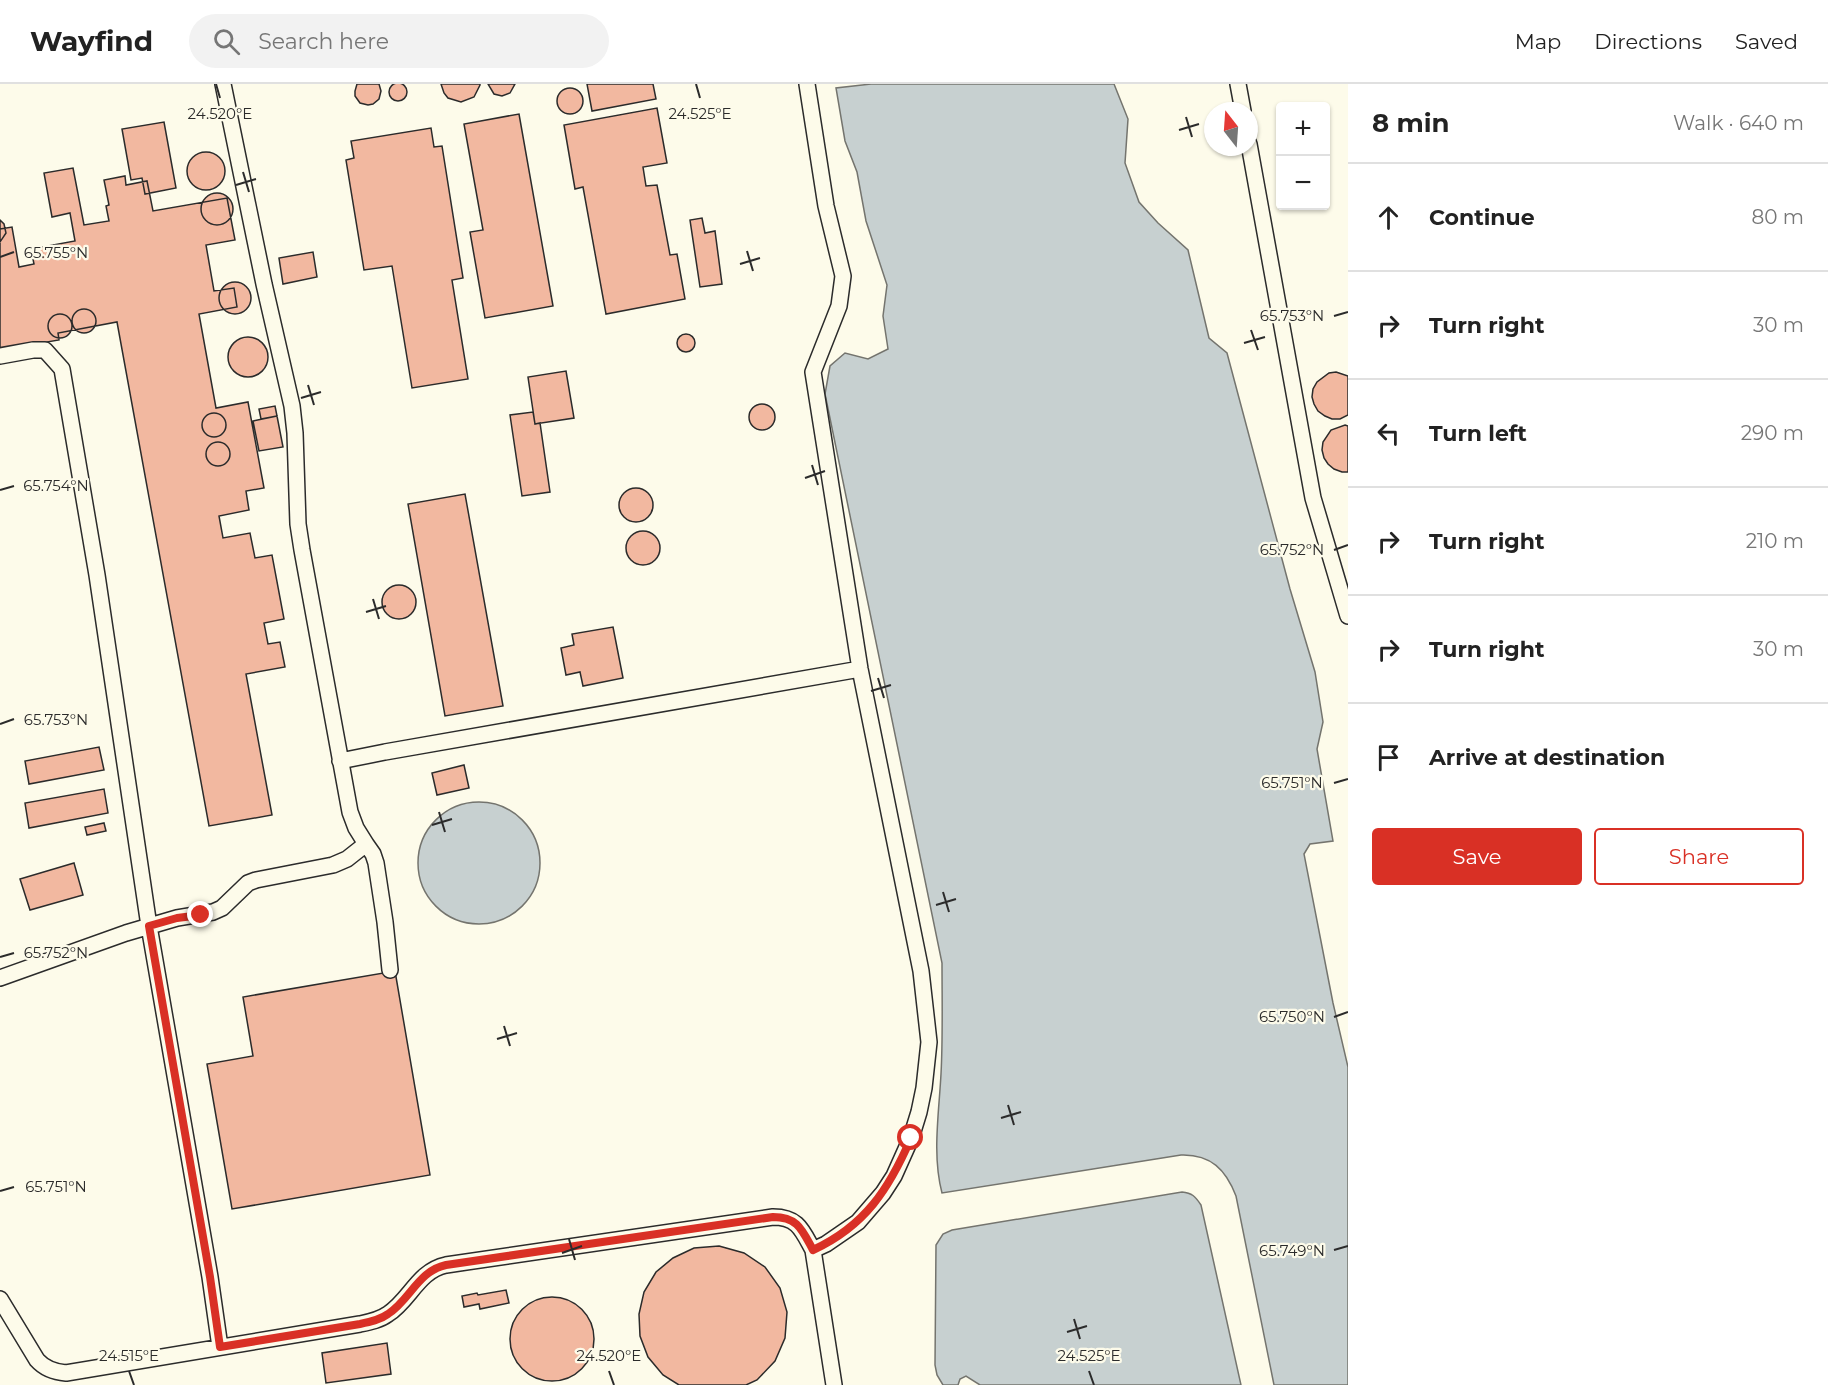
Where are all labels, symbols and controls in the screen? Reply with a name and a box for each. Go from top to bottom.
search box [189,14,609,68]
text: Wayfind [30,24,153,58]
icon: search [210,25,243,58]
text: Search here [258,28,389,55]
text: Map [1515,29,1561,54]
text: Directions [1594,29,1702,54]
text: Saved [1735,29,1798,54]
north arrow [1204,102,1258,156]
map controls [1276,102,1330,210]
button: + [1276,102,1330,156]
text: 24.520°E [188,104,252,123]
text: 24.525°E [668,104,732,123]
text: 8 min [1372,107,1450,139]
text: Walk · 640 m [1673,111,1804,135]
button: − [1276,156,1330,210]
icon: ahead [1372,201,1405,234]
text: Continue [1429,204,1535,231]
text: 80 m [1752,205,1804,229]
text: 65.755°N [24,243,88,262]
text: 65.753°N [1260,306,1324,325]
icon: right [1372,309,1405,342]
text: Turn right [1429,312,1544,339]
text: 30 m [1753,313,1804,337]
icon: left [1372,417,1405,450]
text: Turn left [1429,420,1527,447]
text: 290 m [1741,421,1804,445]
text: 65.754°N [23,476,89,495]
icon: right [1372,525,1405,558]
text: Turn right [1429,528,1544,555]
text: 210 m [1746,529,1804,553]
text: 65.752°N [1260,540,1324,559]
icon: right [1372,633,1405,666]
text: Turn right [1429,636,1544,663]
text: 30 m [1753,637,1804,661]
text: 65.753°N [24,710,88,729]
icon: arrive [1372,741,1405,774]
text: Arrive at destination [1429,744,1665,771]
text: 65.751°N [1261,773,1323,792]
button: Save [1372,828,1582,885]
button: Share [1594,828,1804,885]
route end [187,901,213,927]
text: 65.752°N [24,943,88,962]
text: 65.750°N [1259,1007,1325,1026]
route start [897,1124,923,1150]
text: 65.751°N [25,1177,87,1196]
text: 65.749°N [1259,1241,1325,1260]
text: 24.515°E [99,1346,159,1365]
text: 24.520°E [577,1346,641,1365]
text: 24.525°E [1057,1346,1121,1365]

